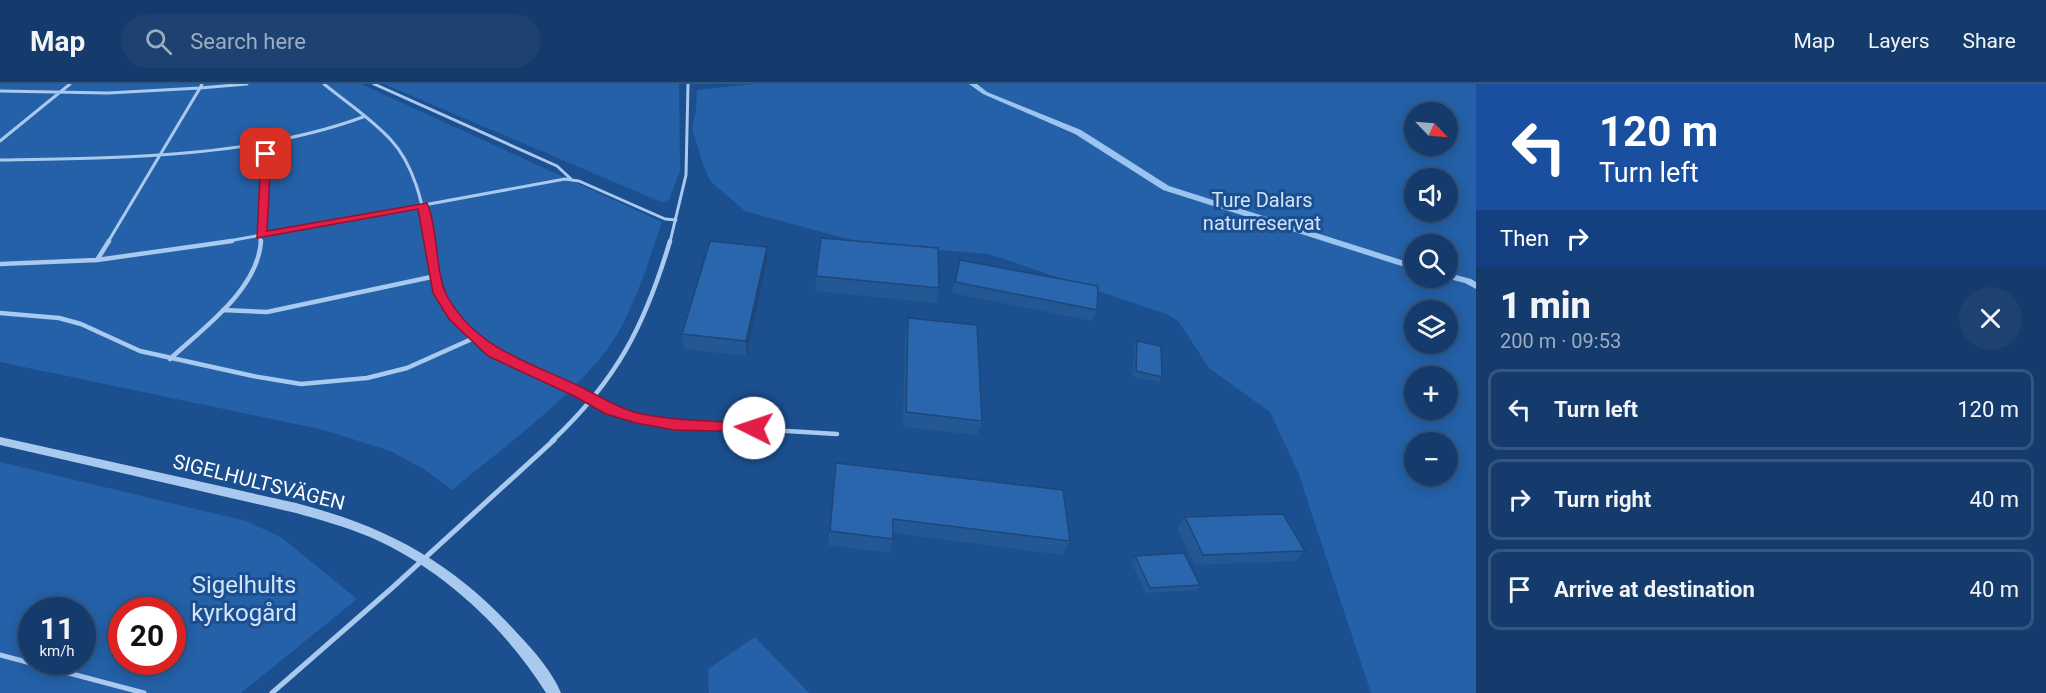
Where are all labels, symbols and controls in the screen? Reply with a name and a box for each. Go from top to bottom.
search box [121,14,541,68]
text: Map [30,25,85,58]
icon: search [142,25,175,58]
text: Search here [190,29,306,54]
text: Map [1793,29,1835,53]
text: Layers [1868,29,1929,53]
text: Share [1962,29,2016,53]
north arrow [1404,102,1458,156]
map controls [1404,102,1458,486]
text: 120 m [1599,107,1718,156]
icon: left [1500,108,1578,186]
pin [240,128,291,179]
icon: arrive [249,137,282,170]
text: Turn left [1599,157,1699,189]
button: sound [1404,168,1458,222]
park label: Ture Dalars naturreservat [1203,188,1321,235]
icon: right [1561,222,1594,255]
text: Then [1500,226,1549,251]
button: search [1404,234,1458,288]
text: 1 min [1500,285,1591,327]
button: close [1959,287,2022,350]
button: layers [1404,300,1458,354]
text: 200 m · 09:53 [1500,329,1621,353]
button: + [1404,366,1458,420]
icon: left [1503,393,1536,426]
position arrow [722,396,786,460]
text: Turn left [1554,397,1638,422]
text: 120 m [1957,397,2019,422]
button: − [1404,432,1458,486]
street label: SIGELHULTSVÄGEN [171,449,347,515]
icon: right [1503,483,1536,516]
text: Turn right [1554,487,1651,512]
text: 40 m [1970,487,2019,512]
park label: Sigelhults kyrkogård [191,571,297,627]
icon: arrive [1503,573,1536,606]
text: Arrive at destination [1554,577,1755,602]
text: 40 m [1970,577,2019,602]
speed limit sign: 20 [108,597,186,675]
text: 11 [40,611,74,646]
text: km/h [39,642,75,660]

